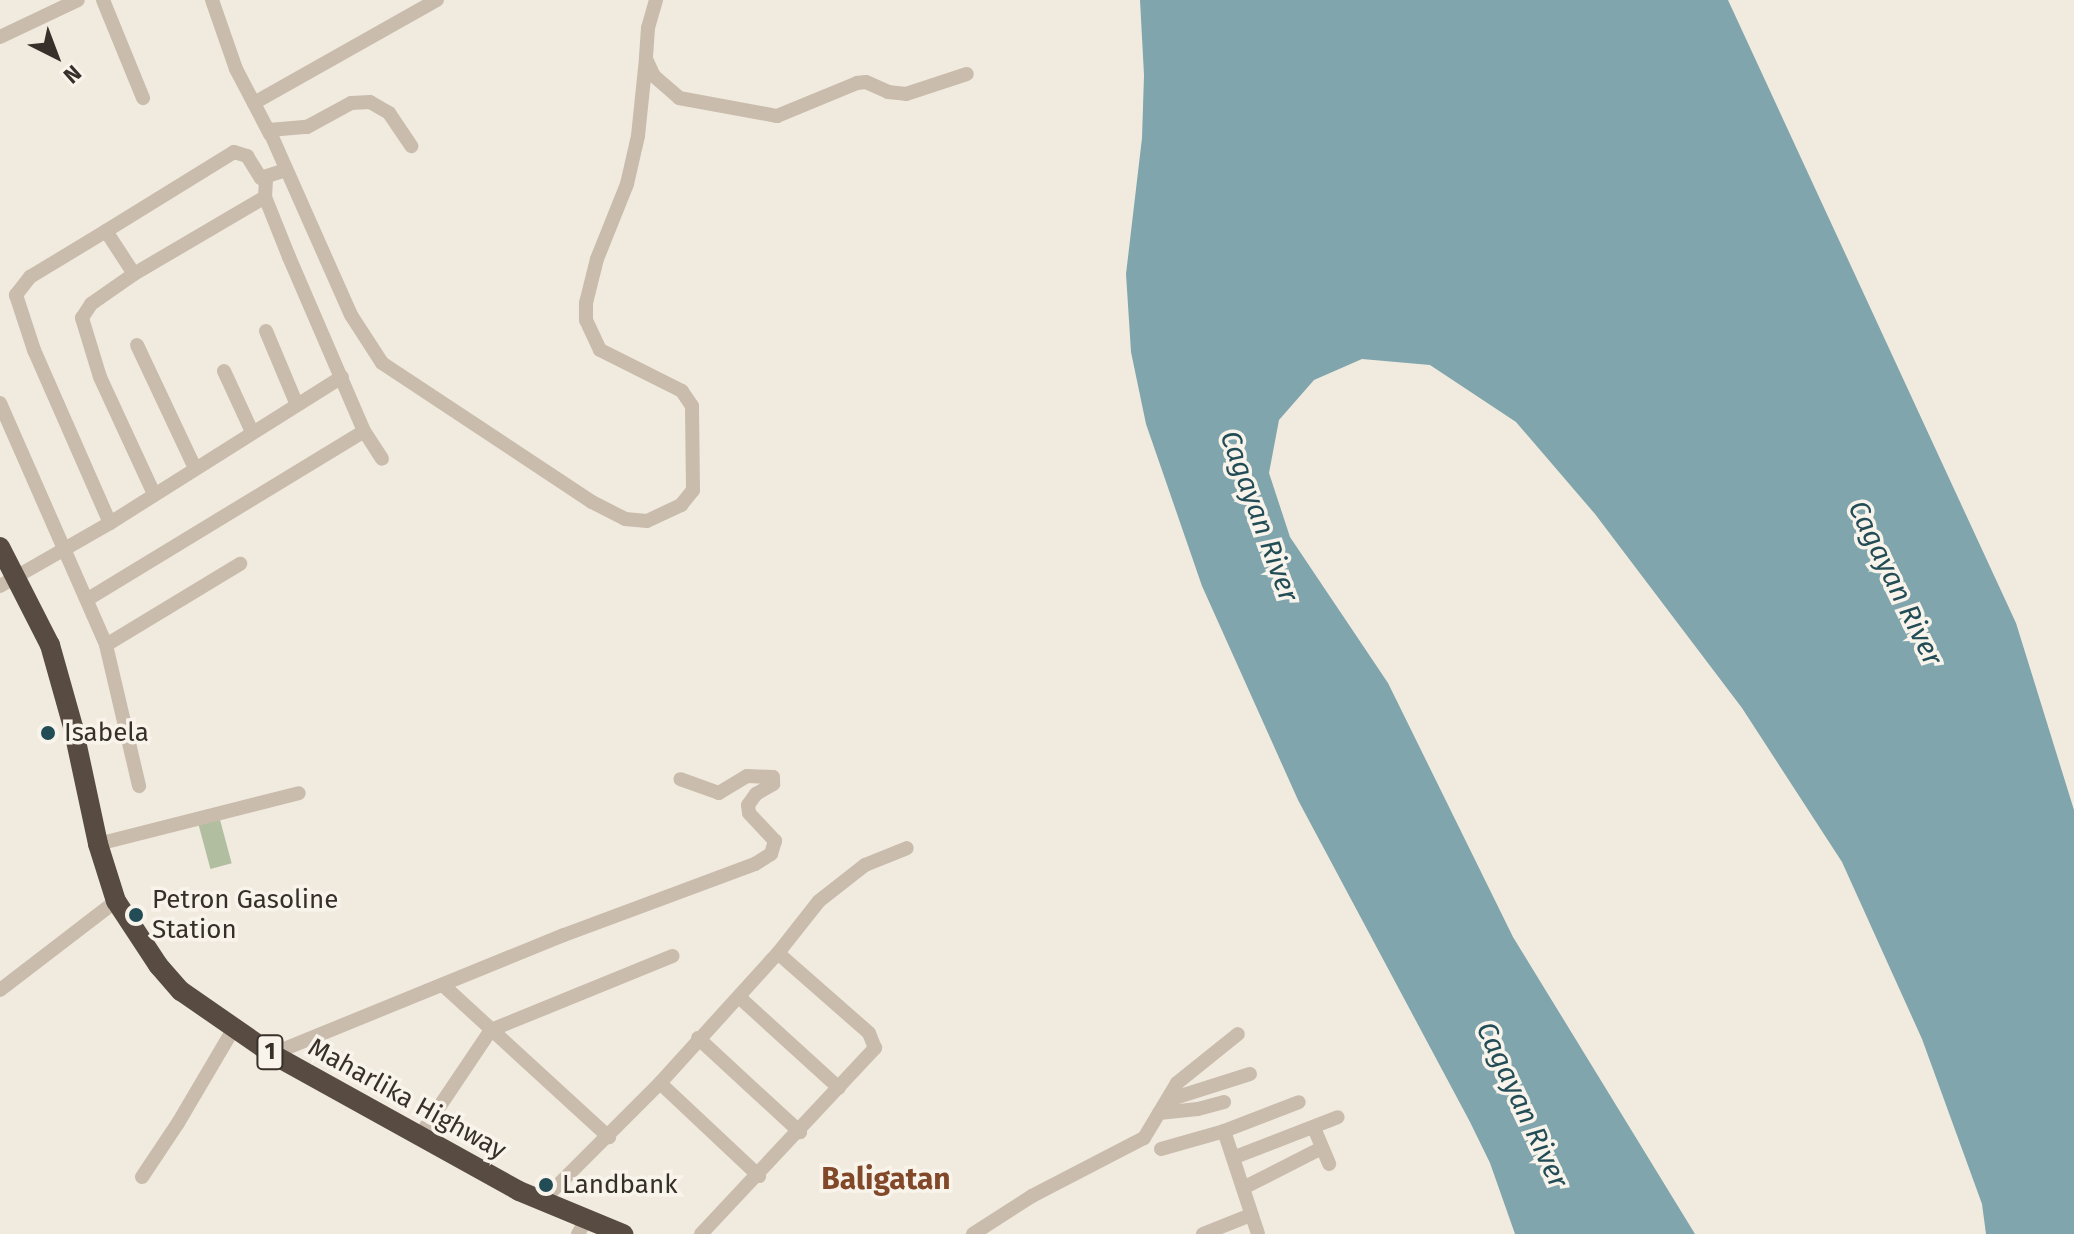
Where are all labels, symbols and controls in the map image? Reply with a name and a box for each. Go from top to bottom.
north arrow [16,16,96,96]
text: N [58,59,87,89]
water label: Cagayan River [1213,426,1305,606]
water label: Cagayan River [1841,495,1949,671]
place label: Isabela [64,717,149,749]
marker: Isabela [39,724,57,742]
place label: Petron Gasoline Station [152,884,338,946]
marker: Petron Gasoline Station [127,906,145,924]
water label: Cagayan River [1469,1017,1575,1193]
road number: 1 [256,1032,284,1072]
street label: Maharlika Highway [303,1032,511,1166]
district label: Baligatan [821,1161,951,1197]
place label: Landbank [562,1169,677,1201]
marker: Landbank [537,1176,555,1194]

